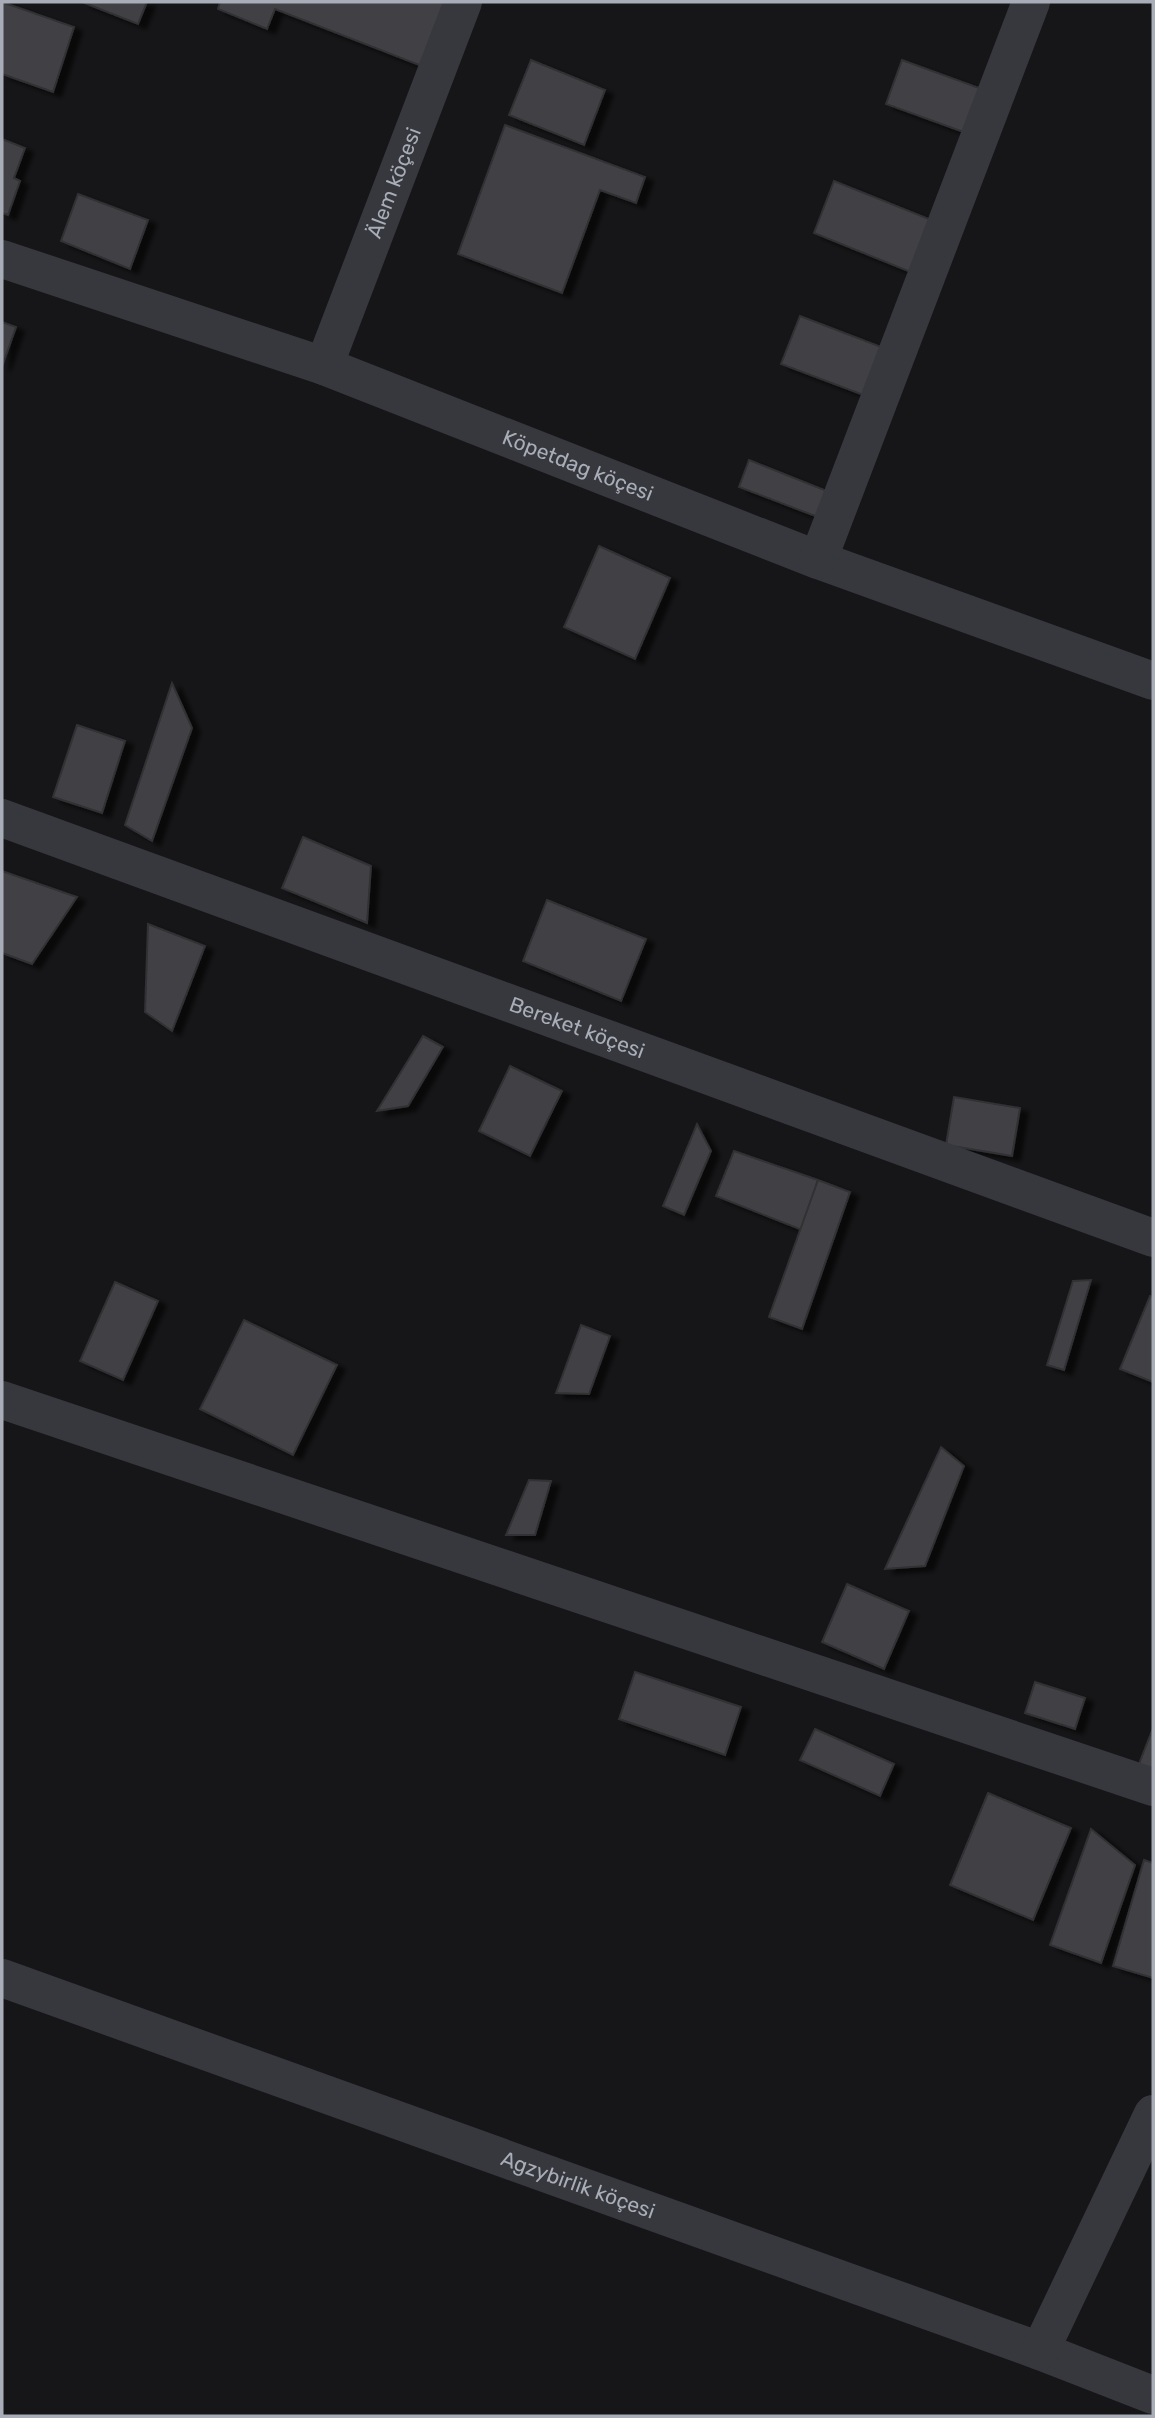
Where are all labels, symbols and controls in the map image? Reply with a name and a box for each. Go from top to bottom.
street label: Älem köçesi [361,124,426,242]
street label: Köpetdag köçesi [499,424,657,506]
street label: Bereket köçesi [506,991,648,1063]
street label: Agzybirlik köçesi [498,2145,659,2224]

